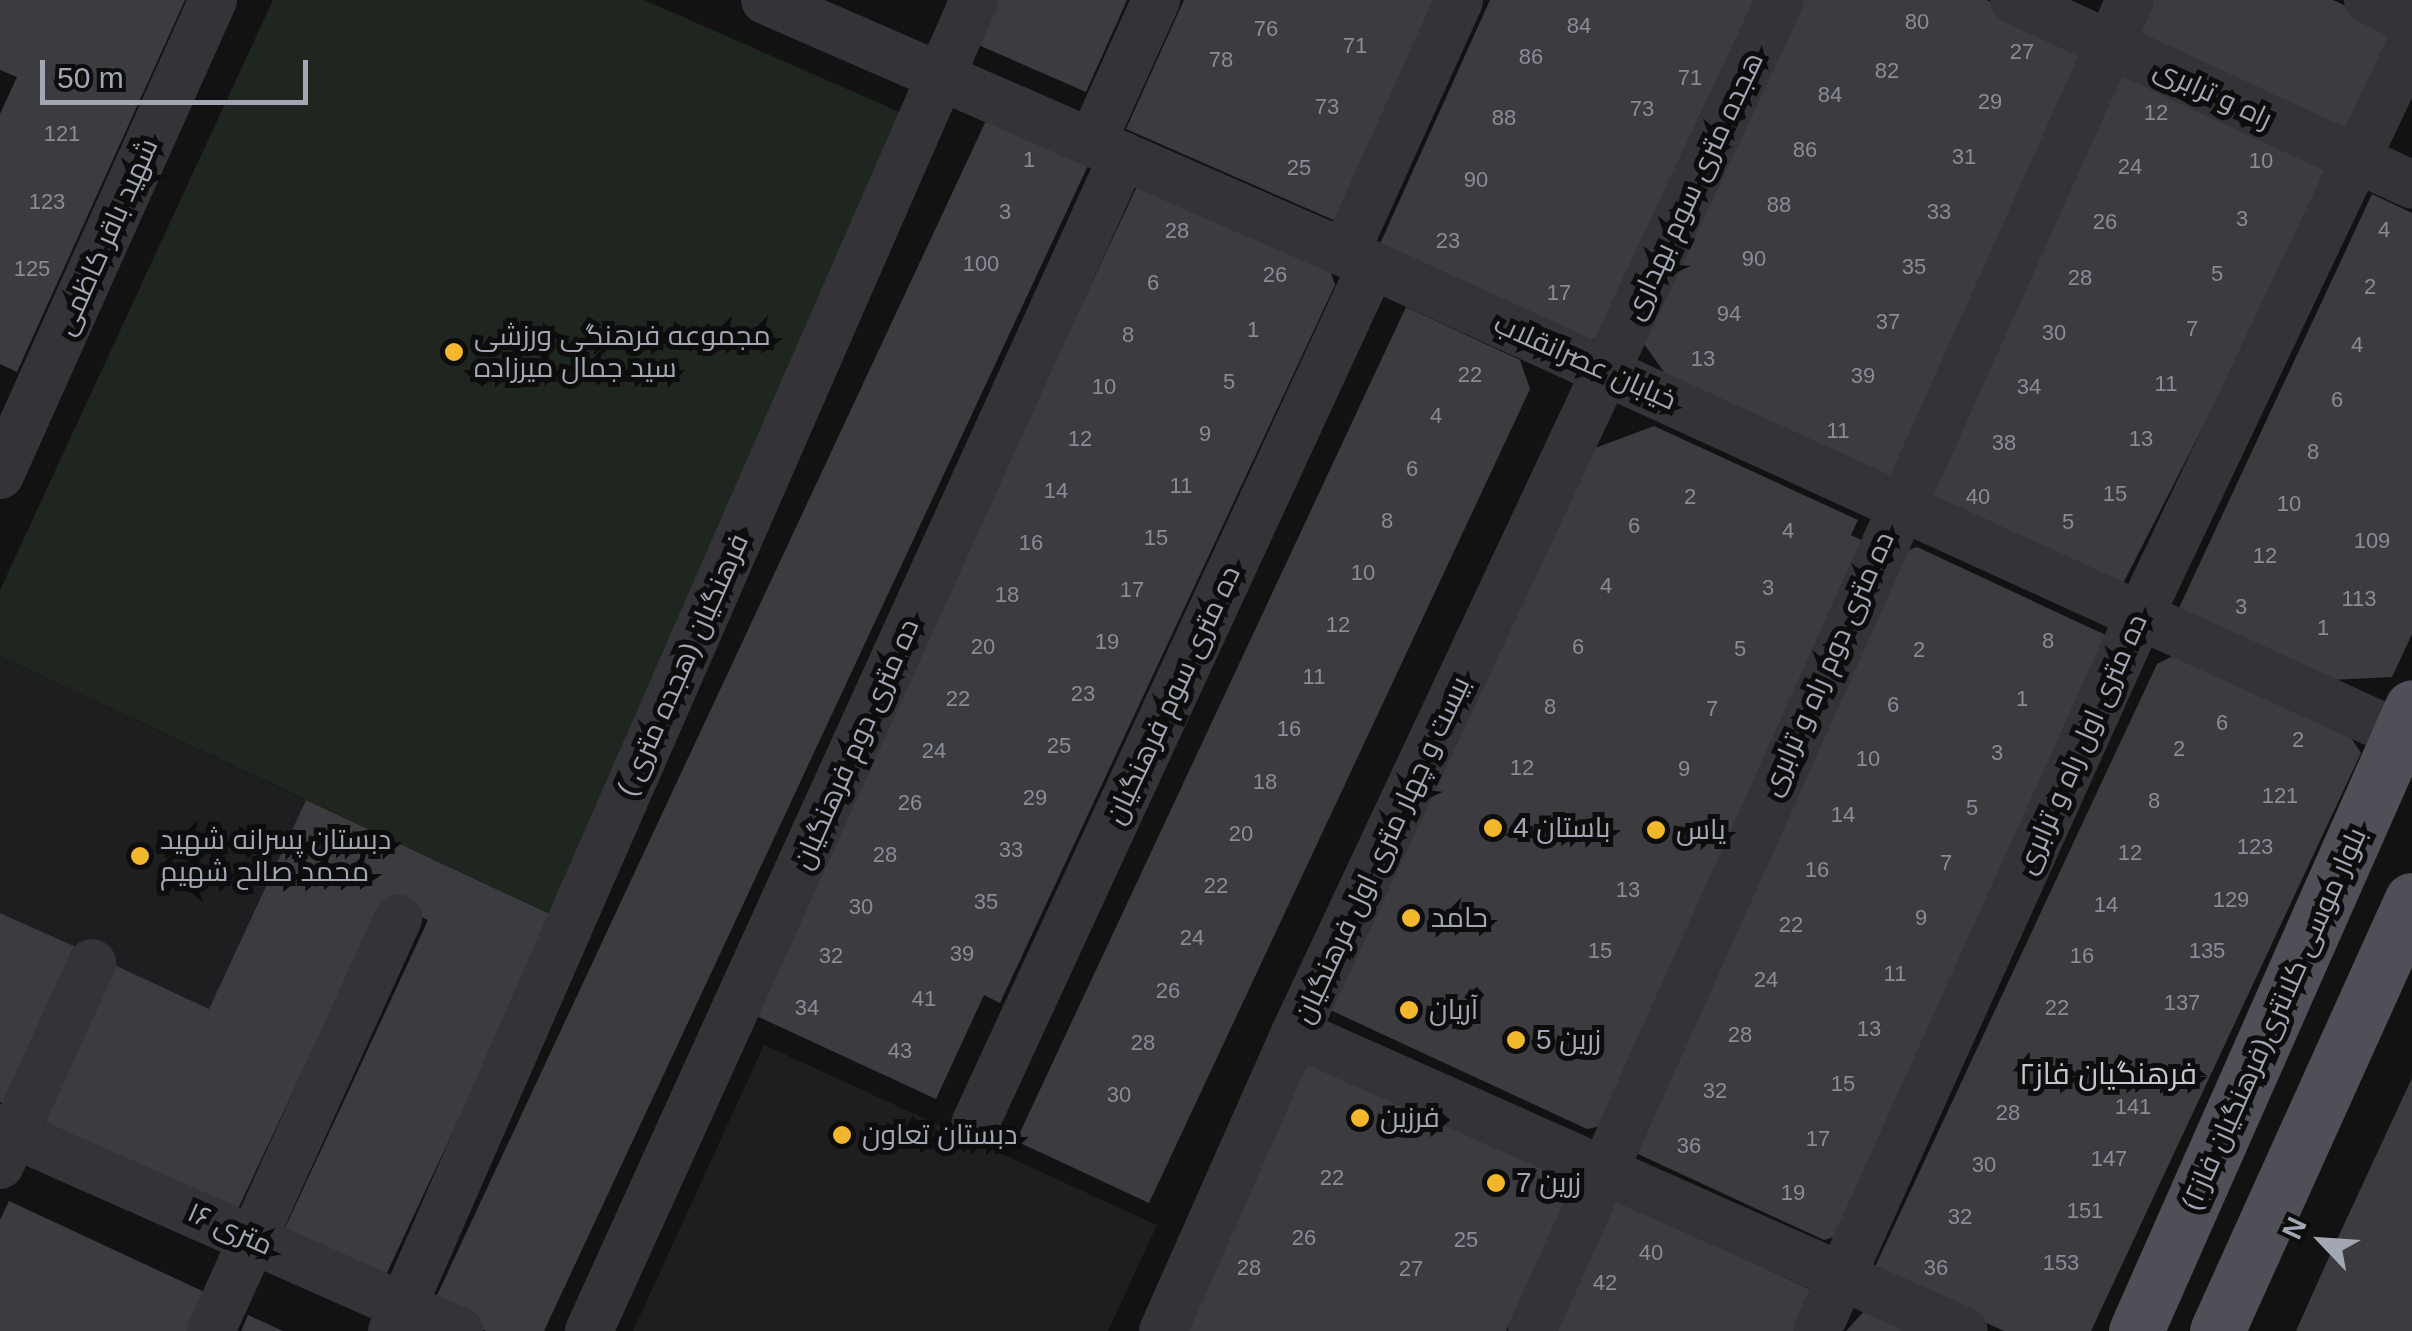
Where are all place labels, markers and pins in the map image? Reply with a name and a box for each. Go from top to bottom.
place label: مجموعه فرهنگی ورزشی سید جمال میرزاده [474,319,771,385]
marker: مجموعه فرهنگی ورزشی سید جمال میرزاده [443,341,465,363]
place label: باستان 4 [1513,811,1610,845]
place label: یاس [1676,813,1726,847]
marker: باستان 4 [1482,817,1504,839]
marker: یاس [1645,819,1667,841]
place label: دبستان پسرانه شهید محمد صالح شهیم [160,823,391,889]
marker: دبستان پسرانه شهید محمد صالح شهیم [129,845,151,867]
place label: حامد [1431,901,1488,935]
marker: حامد [1400,907,1422,929]
place label: آریان [1429,993,1478,1027]
marker: آریان [1398,999,1420,1021]
place label: زرین 5 [1536,1023,1601,1057]
marker: زرین 5 [1505,1029,1527,1051]
place label: فرزین [1380,1101,1440,1135]
marker: فرزین [1349,1107,1371,1129]
place label: دبستان تعاون [862,1118,1017,1152]
marker: دبستان تعاون [831,1124,853,1146]
place label: زرین 7 [1516,1166,1581,1200]
marker: زرین 7 [1485,1172,1507,1194]

